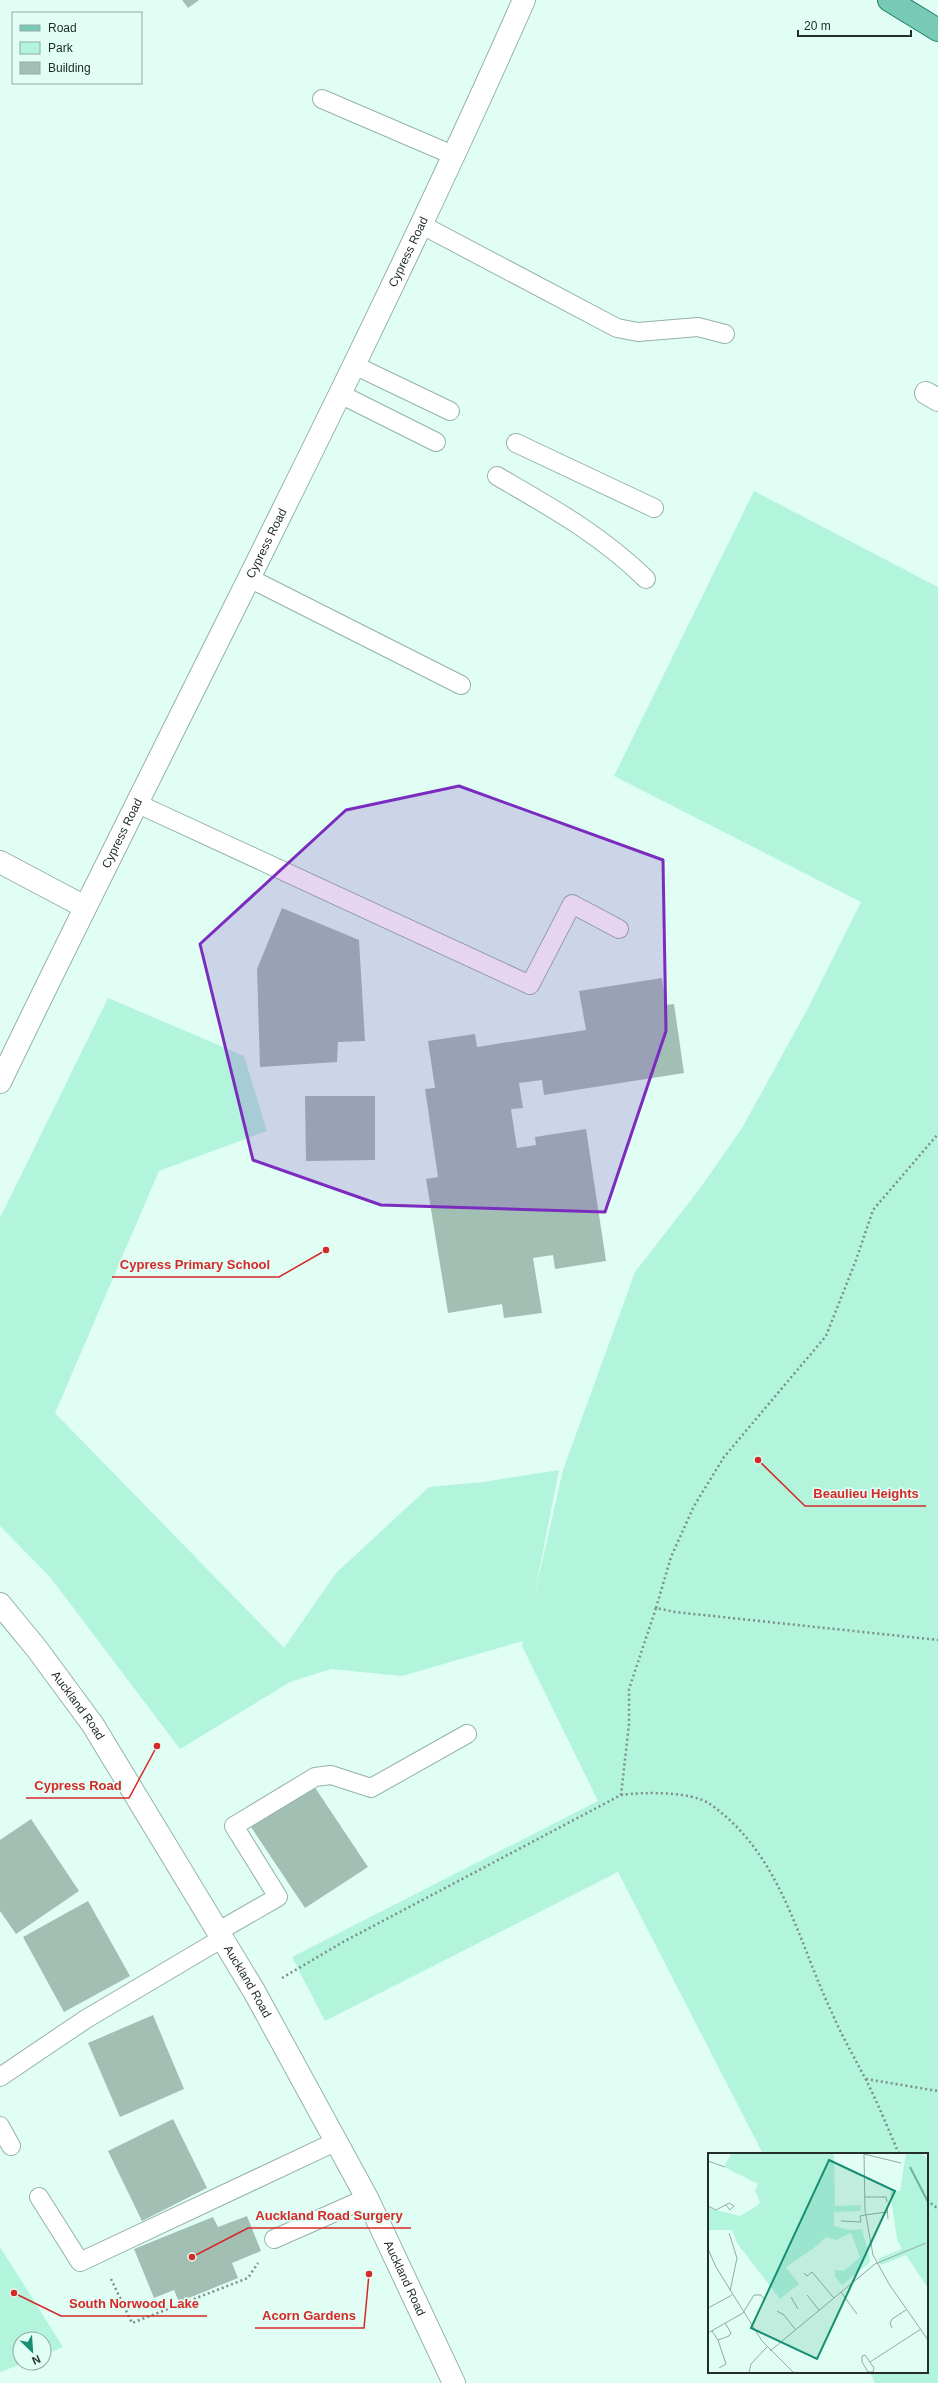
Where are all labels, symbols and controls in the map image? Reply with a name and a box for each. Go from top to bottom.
legend [12,12,142,84]
scale bar [798,12,911,38]
text: 20 m [804,19,831,33]
text: Road [48,21,77,35]
text: Park [48,41,74,55]
text: Building [48,61,91,75]
street label: Cypress Road [386,215,431,289]
street label: Cypress Road [243,506,290,581]
street label: Cypress Road [99,796,145,871]
callout: Cypress Primary School [112,1252,279,1277]
text: Cypress Primary School [120,1257,270,1272]
callout: Beaulieu Heights [805,1481,926,1506]
text: Beaulieu Heights [813,1486,919,1501]
street label: Auckland Road [49,1668,107,1742]
callout: Cypress Road [26,1773,129,1798]
text: Cypress Road [34,1778,122,1793]
street label: Auckland Road [221,1943,274,2020]
inset map [708,2153,928,2373]
callout: Auckland Road Surgery [248,2203,411,2228]
text: Auckland Road Surgery [255,2208,403,2223]
street label: Auckland Road [381,2238,428,2318]
callout: South Norwood Lake [61,2291,207,2316]
text: South Norwood Lake [69,2296,199,2311]
callout: Acorn Gardens [255,2303,364,2328]
text: Acorn Gardens [262,2308,356,2323]
north arrow [12,2331,52,2371]
text: N [30,2353,42,2367]

